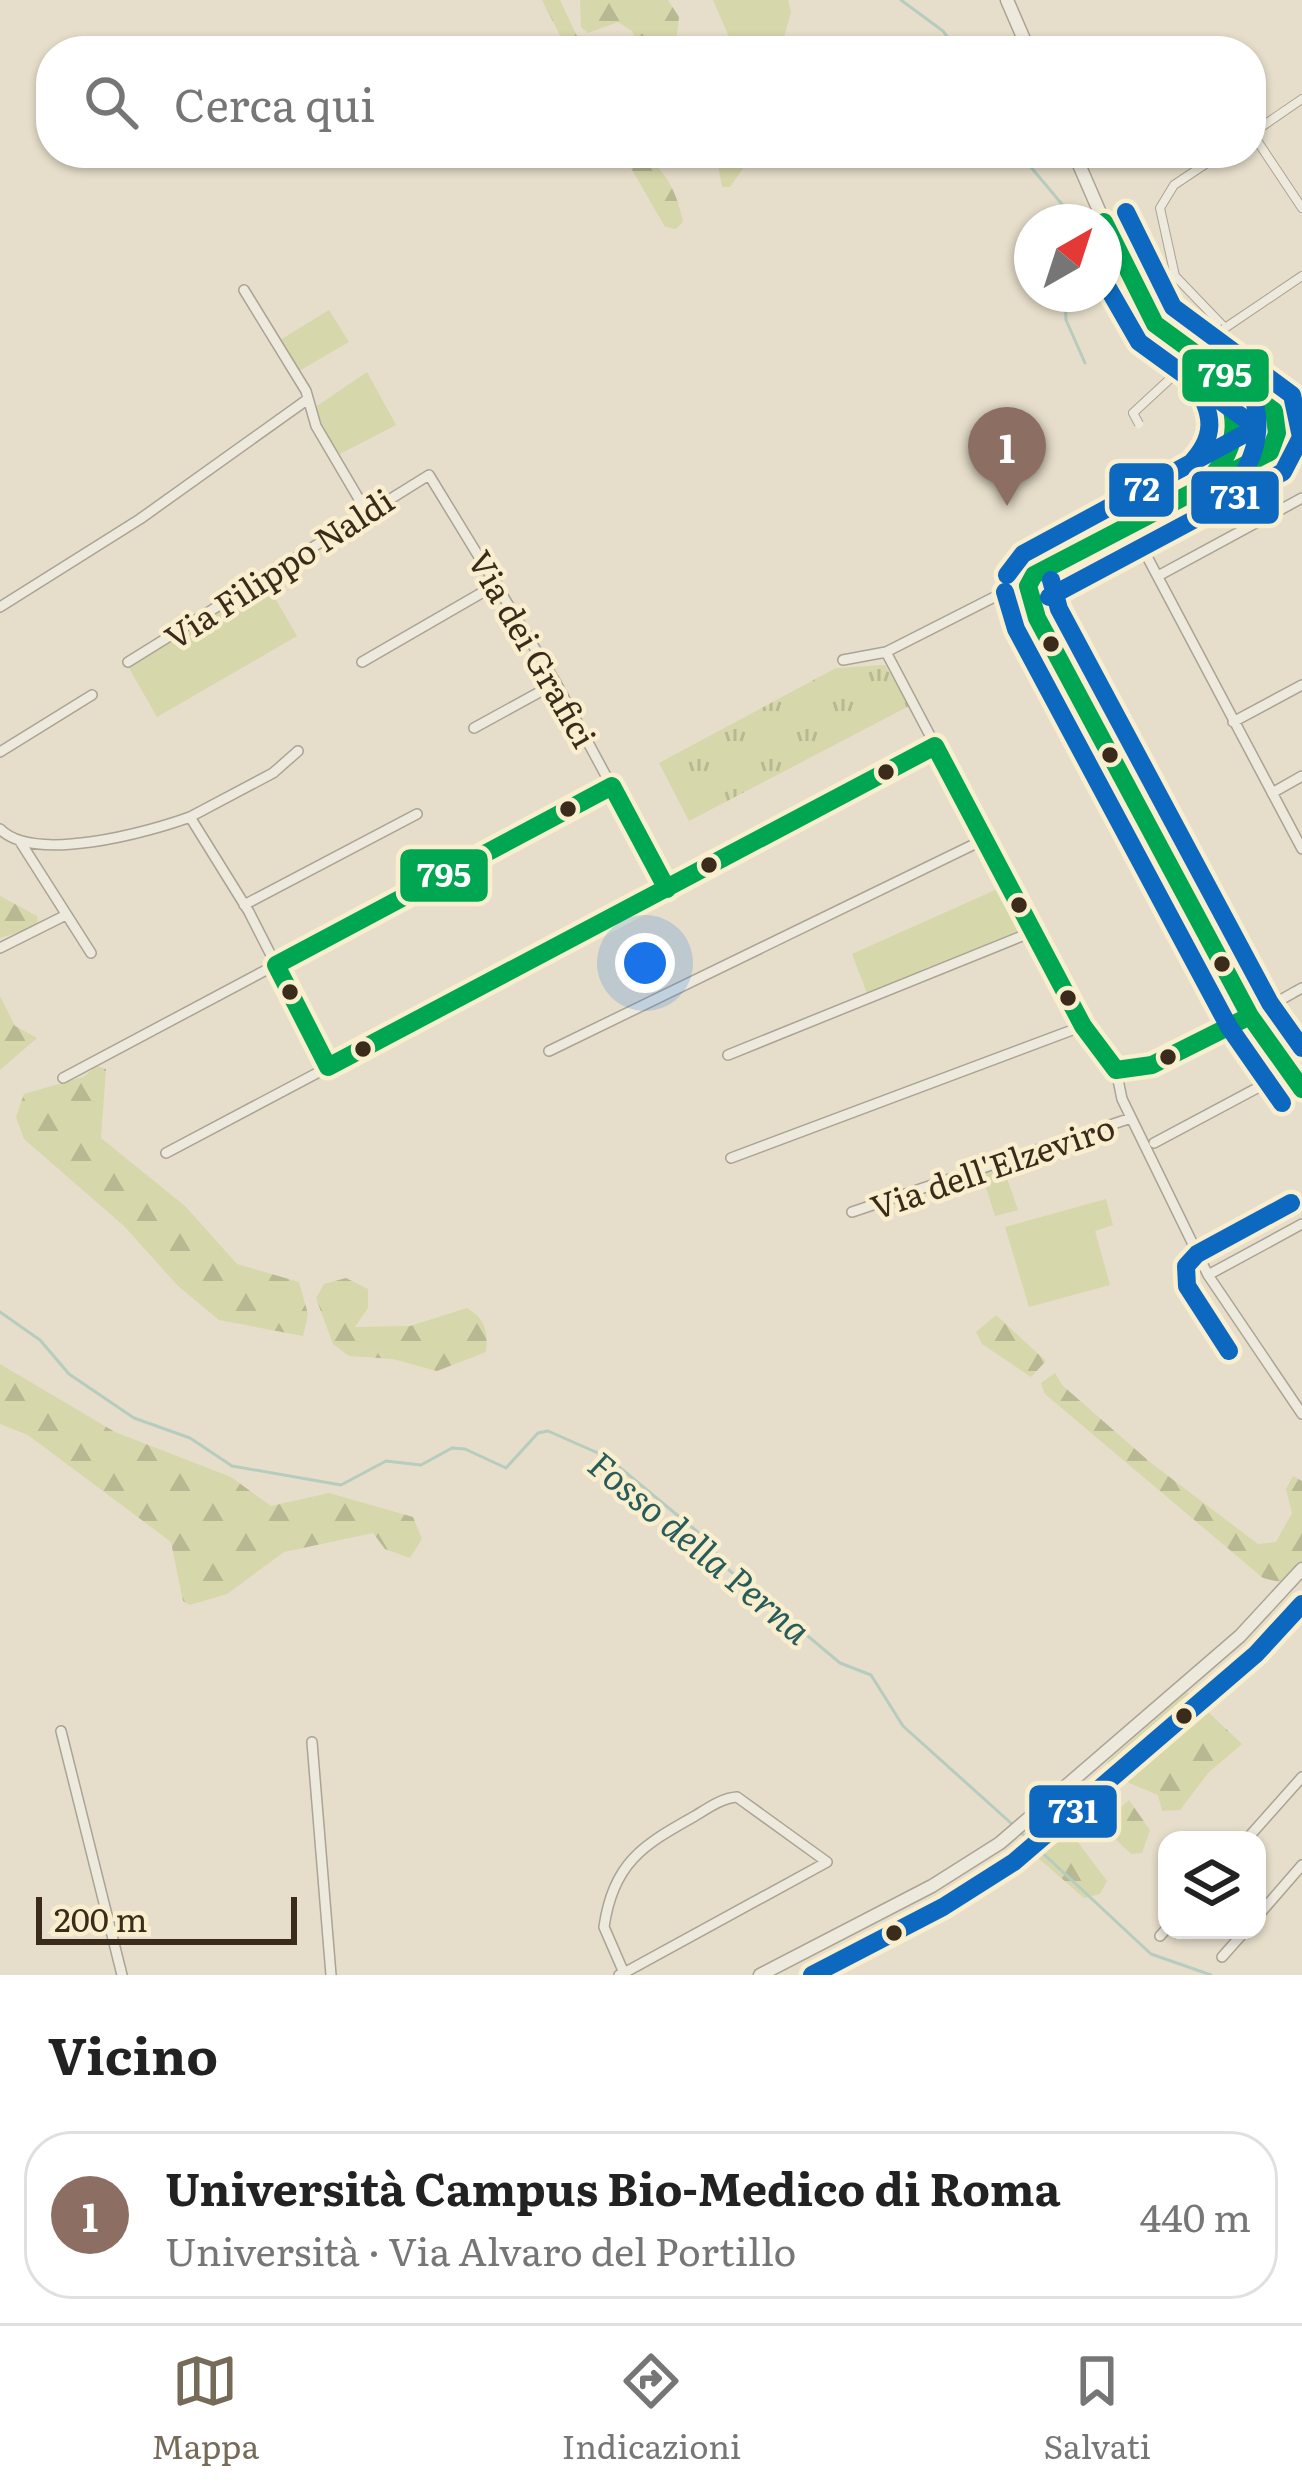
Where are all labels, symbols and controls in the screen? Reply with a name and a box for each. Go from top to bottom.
search box [36,36,1266,168]
icon: search [78,69,144,135]
text: Cerca qui [174,69,375,136]
north arrow [1014,204,1122,312]
line badge: 795 [1180,347,1271,404]
text: 795 [1198,348,1252,397]
pin: 1 [968,407,1046,506]
line badge: 72 [1107,461,1176,519]
text: 72 [1124,462,1160,511]
line badge: 731 [1189,469,1281,526]
text: 731 [1210,470,1260,519]
street label: Via Filippo Naldi [154,474,402,660]
street label: Via dei Grafici [458,540,610,756]
unlabelled marker [1040,633,1062,655]
unlabelled marker [1099,744,1121,766]
unlabelled marker [875,761,897,783]
unlabelled marker [557,798,579,820]
line badge: 795 [398,847,490,904]
text: 795 [417,848,471,897]
unlabelled marker [698,854,720,876]
unlabelled marker [1008,894,1030,916]
your location [615,933,675,993]
unlabelled marker [1211,953,1233,975]
unlabelled marker [279,981,301,1003]
unlabelled marker [1057,987,1079,1009]
unlabelled marker [352,1038,374,1060]
unlabelled marker [1157,1046,1179,1068]
street label: Via dell'Elzeviro [863,1100,1121,1230]
water label: Fosso della Perna [578,1437,824,1655]
unlabelled marker [1173,1705,1195,1727]
line badge: 731 [1027,1783,1119,1840]
text: 731 [1048,1784,1098,1833]
map controls [1158,1831,1266,1939]
button: layers [1158,1831,1266,1939]
scale bar [36,1891,297,1944]
text: 200 m [54,1893,148,1942]
unlabelled marker [883,1922,905,1944]
text: Vicino [48,2015,218,2091]
text: Università Campus Bio-Medico di Roma [165,2153,1061,2220]
text: 1 [82,2186,98,2244]
text: 440 m [1140,2186,1251,2244]
text: Università · Via Alvaro del Portillo [165,2220,796,2278]
tab: Mappa [151,2348,259,2469]
tab: Indicazioni [562,2348,741,2469]
tab: Salvati [1043,2348,1151,2469]

